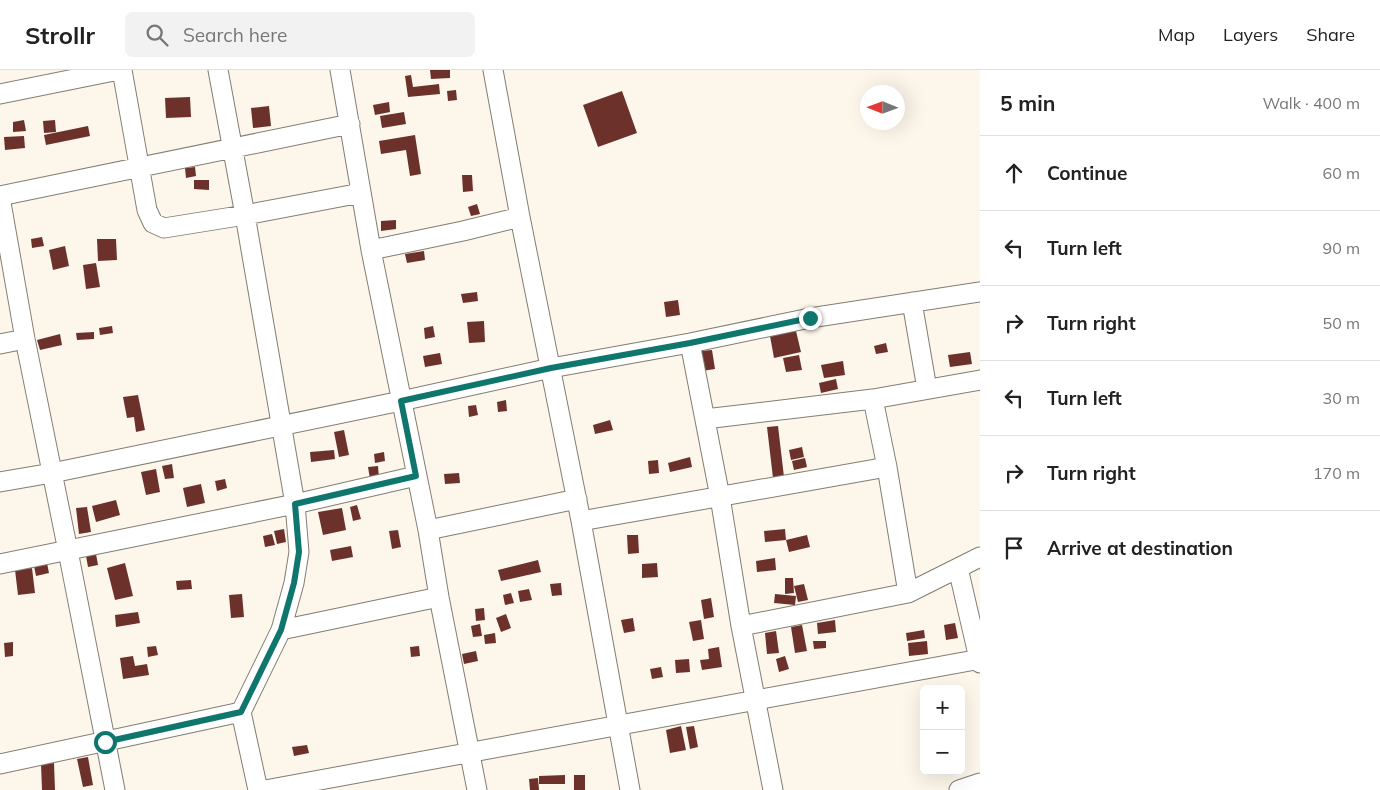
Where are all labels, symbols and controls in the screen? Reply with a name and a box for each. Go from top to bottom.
search box [125,12,475,57]
text: Strollr [25,20,95,50]
icon: search [143,21,171,49]
text: Search here [183,23,287,47]
text: Map [1158,23,1195,46]
text: Layers [1223,23,1278,46]
text: Share [1306,23,1355,46]
north arrow [860,85,905,130]
text: 5 min [1000,90,1055,116]
text: Walk · 400 m [1262,93,1360,113]
icon: ahead [1000,159,1028,187]
text: Continue [1047,161,1127,185]
text: 60 m [1323,163,1360,183]
icon: left [1000,234,1028,262]
text: Turn left [1047,236,1122,260]
text: 90 m [1323,238,1360,258]
route end [799,307,822,330]
icon: right [1000,309,1028,337]
text: Turn right [1047,311,1136,335]
text: 50 m [1323,313,1360,333]
icon: left [1000,384,1028,412]
text: Turn left [1047,386,1122,410]
text: 30 m [1323,388,1360,408]
icon: right [1000,459,1028,487]
text: Turn right [1047,461,1136,485]
text: 170 m [1313,463,1360,483]
icon: arrive [1000,534,1028,562]
text: Arrive at destination [1047,536,1233,560]
map controls [920,685,965,775]
button: + [920,685,965,730]
button: − [920,730,965,775]
route start [94,731,117,754]

